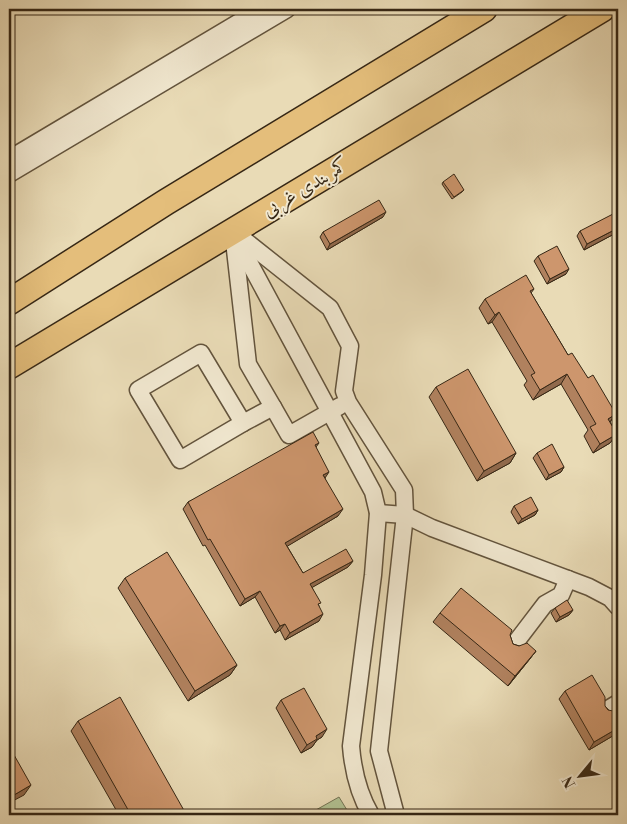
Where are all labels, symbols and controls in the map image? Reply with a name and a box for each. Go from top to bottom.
street label: کمربندی غربی [258,153,354,224]
north arrow [554,752,604,802]
text: N [559,773,580,791]

